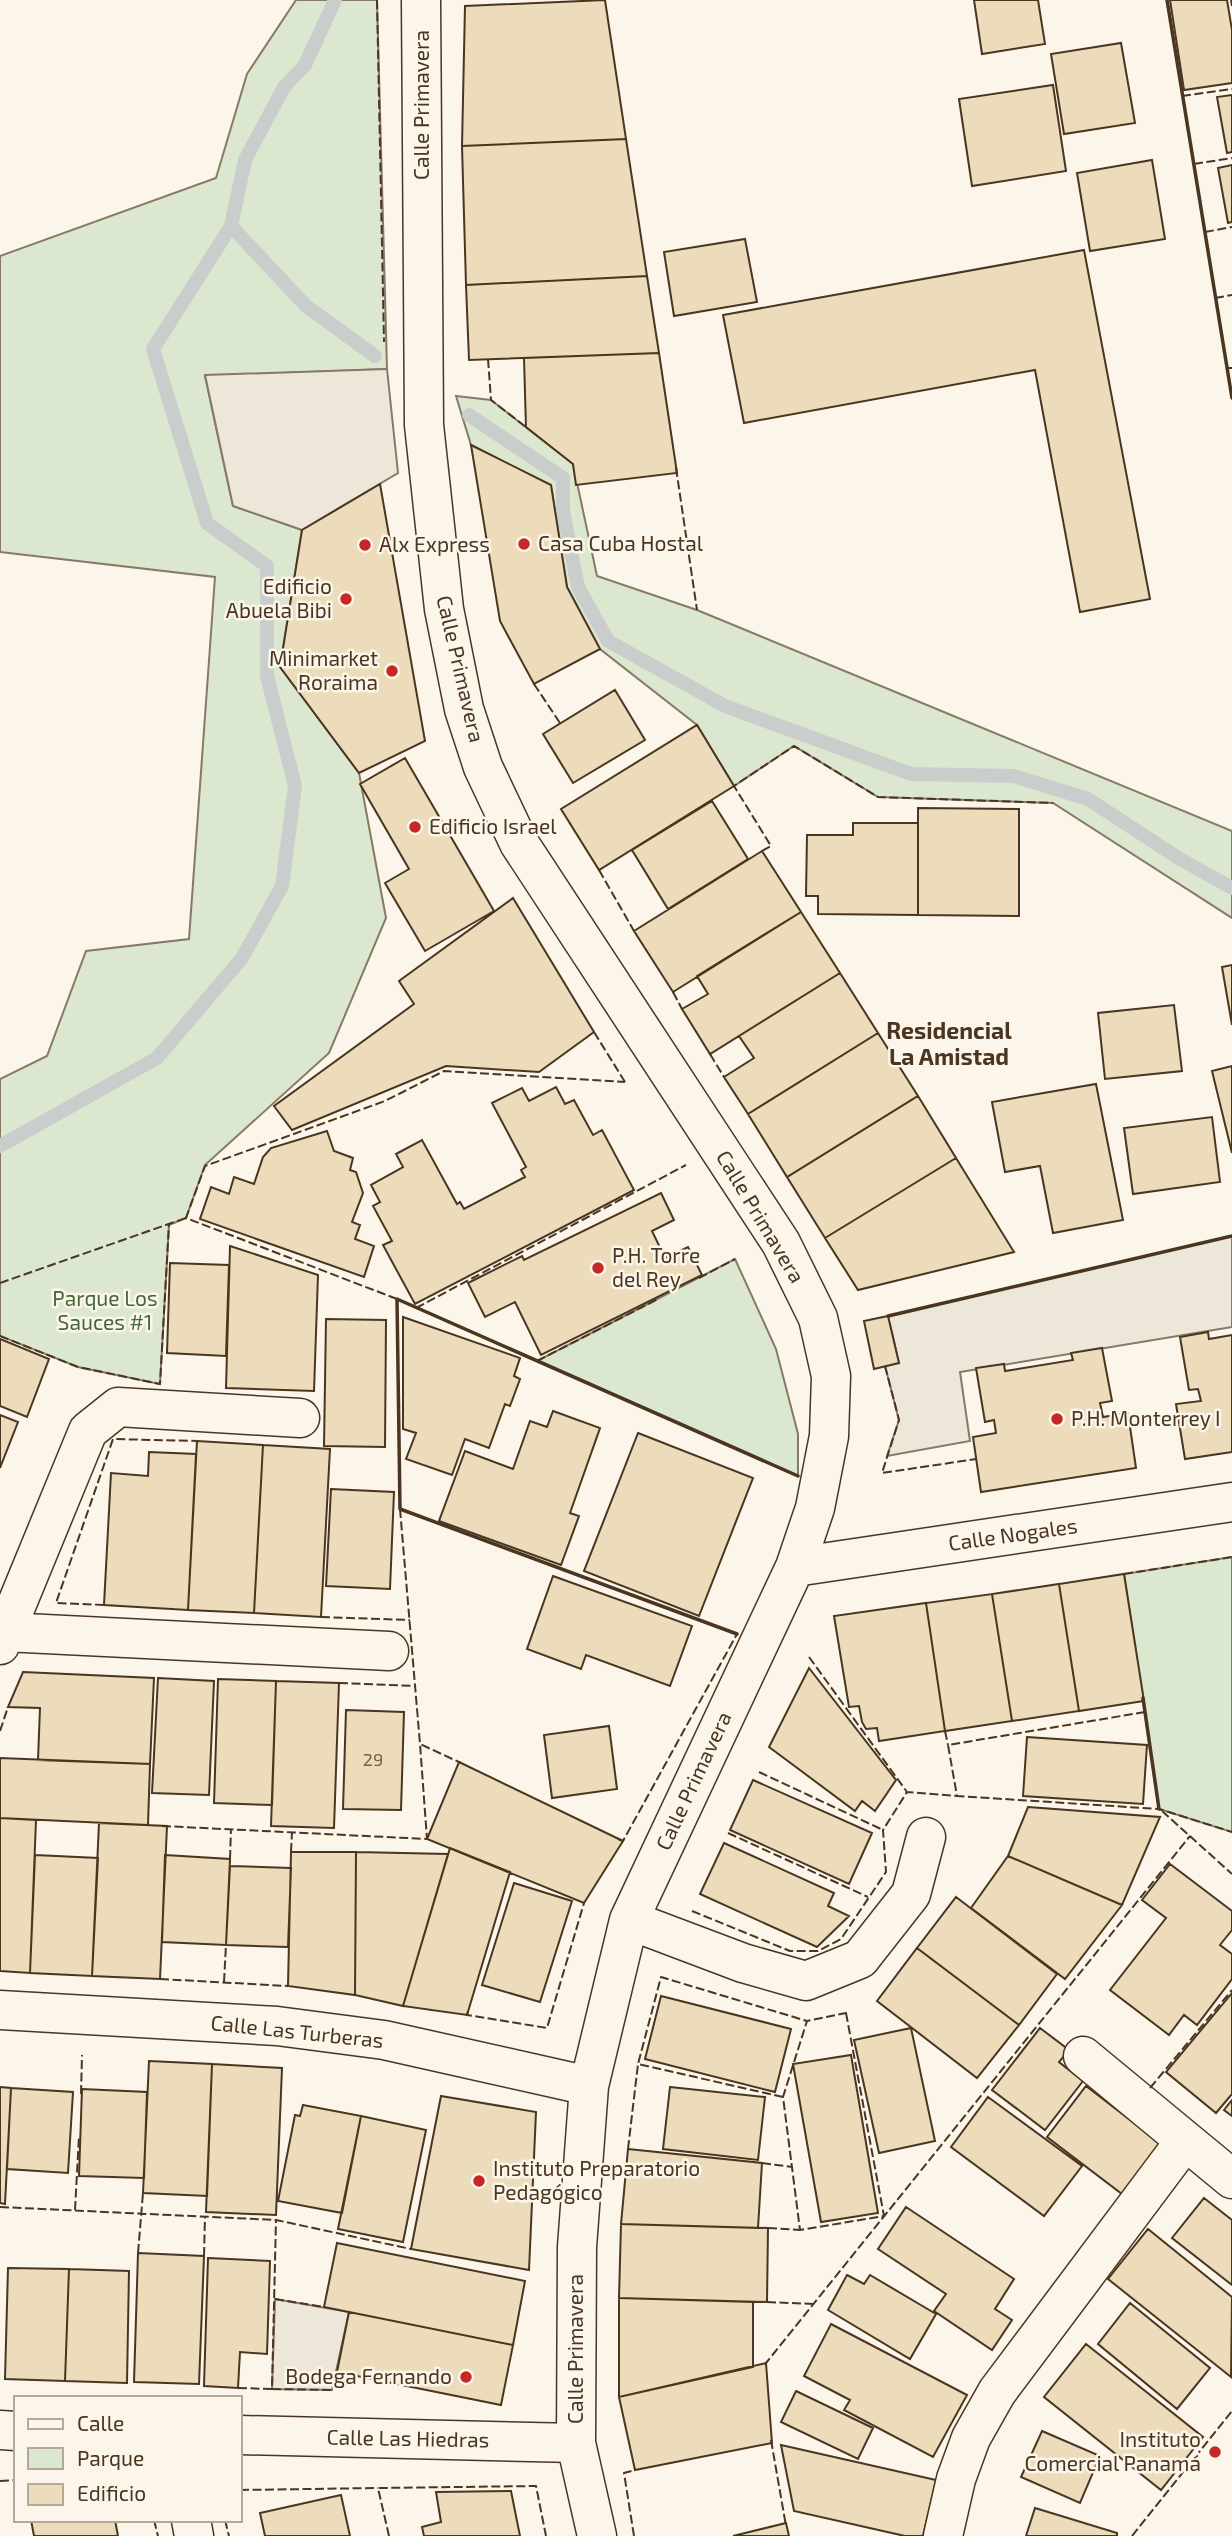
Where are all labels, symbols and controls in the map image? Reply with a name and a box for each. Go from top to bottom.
street label: Calle Primavera [408,30,433,180]
place label: Casa Cuba Hostal [538,530,704,555]
place label: Alx Express [379,531,490,556]
marker: Casa Cuba Hostal [516,536,532,552]
marker: Alx Express [357,537,373,553]
place label: Edificio Abuela Bibi [226,573,332,622]
marker: Edificio Abuela Bibi [338,591,354,607]
street label: Calle Primavera [432,593,491,745]
place label: Minimarket Roraima [269,645,378,694]
marker: Minimarket Roraima [384,663,400,679]
place label: Edificio Israel [429,813,557,838]
marker: Edificio Israel [407,819,423,835]
district label: Residencial La Amistad [886,1016,1012,1070]
street label: Calle Primavera [712,1145,811,1287]
place label: P.H. Torre del Rey [612,1242,700,1291]
marker: P.H. Torre del Rey [590,1260,606,1276]
park label: Parque Los Sauces #1 [52,1285,158,1334]
place label: P.H. Monterrey I [1071,1405,1221,1430]
marker: P.H. Monterrey I [1049,1411,1065,1427]
street label: Calle Nogales [947,1512,1079,1555]
street label: Calle Primavera [650,1707,736,1854]
house number: 29 [363,1748,383,1770]
street label: Calle Las Turberas [209,2009,385,2052]
place label: Instituto Preparatorio Pedagógico [493,2155,700,2204]
marker: Instituto Preparatorio Pedagógico [471,2173,487,2189]
street label: Calle Primavera [562,2274,587,2424]
place label: Bodega Fernando [285,2363,452,2388]
marker: Bodega Fernando [458,2369,474,2385]
legend [14,2396,242,2522]
text: Calle [77,2410,124,2435]
street label: Calle Las Hiedras [326,2424,490,2451]
place label: Instituto Comercial Panamá [1024,2426,1201,2475]
marker: Instituto Comercial Panamá [1207,2444,1223,2460]
text: Parque [77,2445,144,2470]
text: Edificio [77,2480,146,2505]

